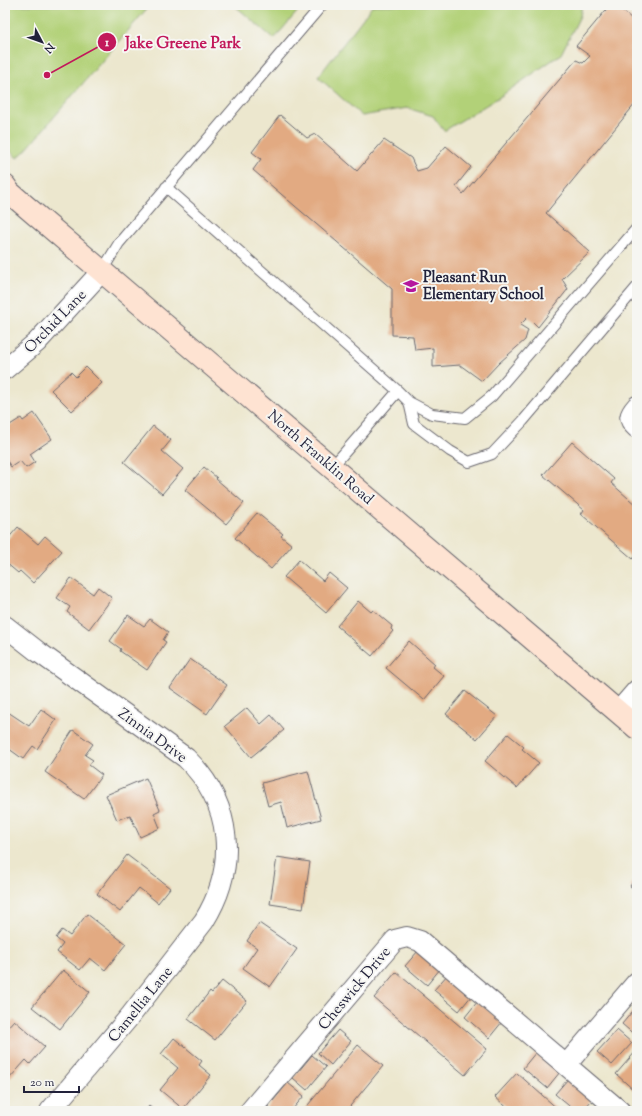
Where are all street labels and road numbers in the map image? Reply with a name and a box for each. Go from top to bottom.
street label: Orchid Lane [20,285,92,359]
street label: North Franklin Road [262,406,378,511]
street label: Zinnia Drive [113,704,191,768]
street label: Cheswick Drive [314,943,396,1035]
street label: Camellia Lane [104,962,178,1047]

